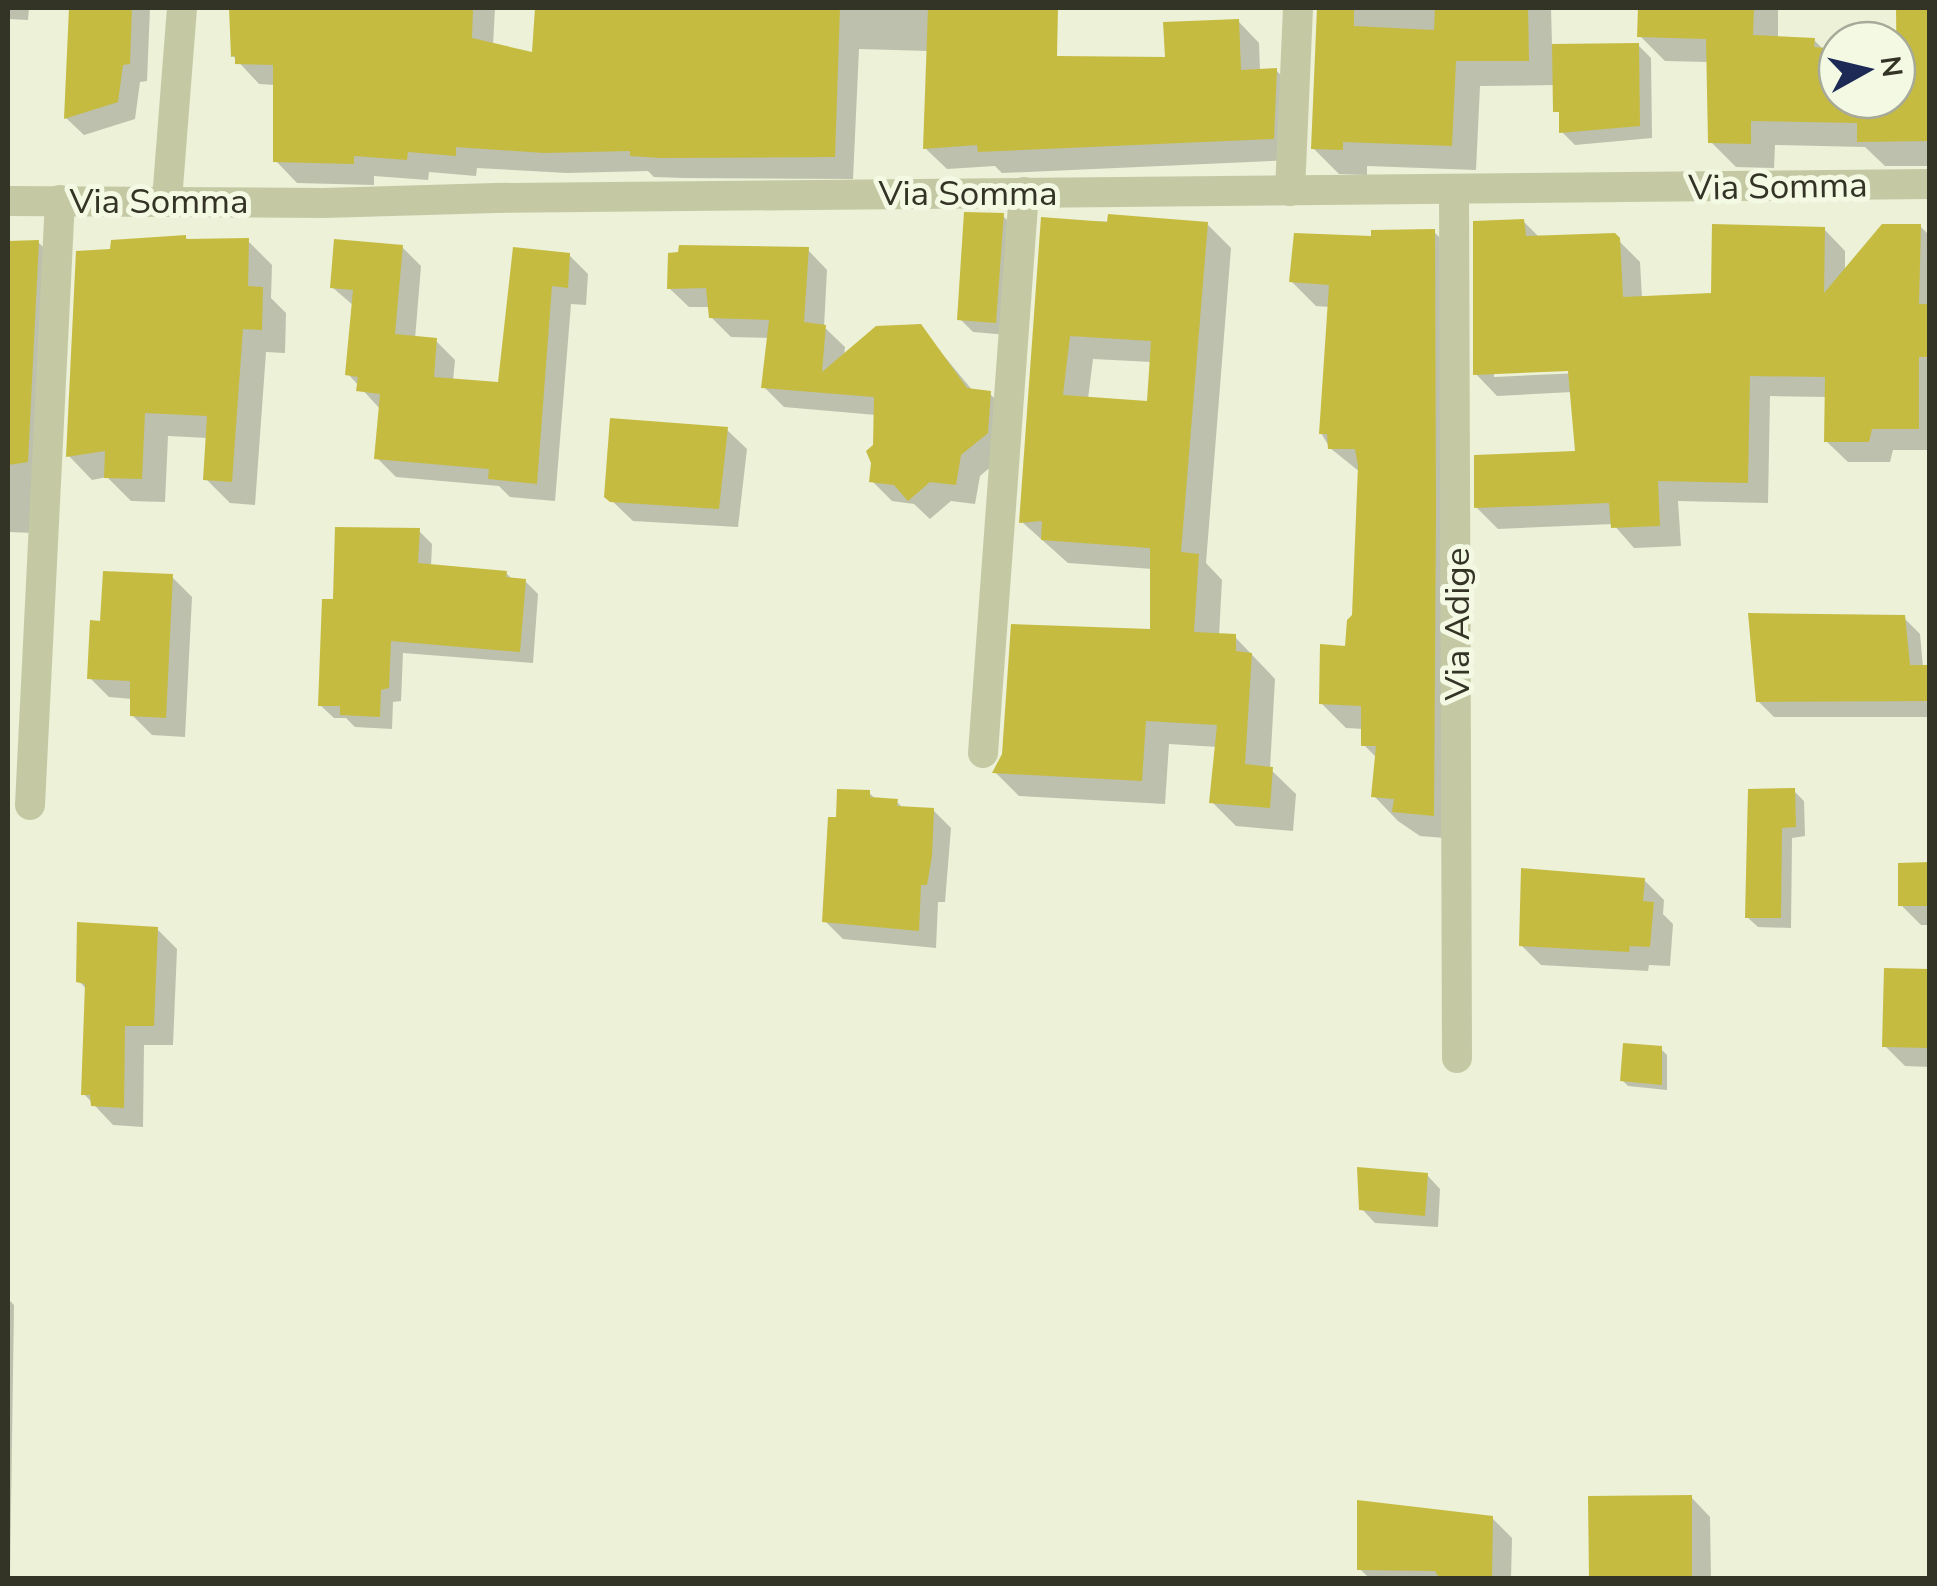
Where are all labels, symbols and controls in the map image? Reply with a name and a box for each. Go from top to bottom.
north arrow [1817,20,1917,120]
text: N [1870,54,1911,80]
street label: Via Somma [1687,161,1868,212]
street label: Via Somma [877,170,1058,217]
street label: Via Somma [68,178,249,225]
street label: Via Adige [1434,548,1481,701]

